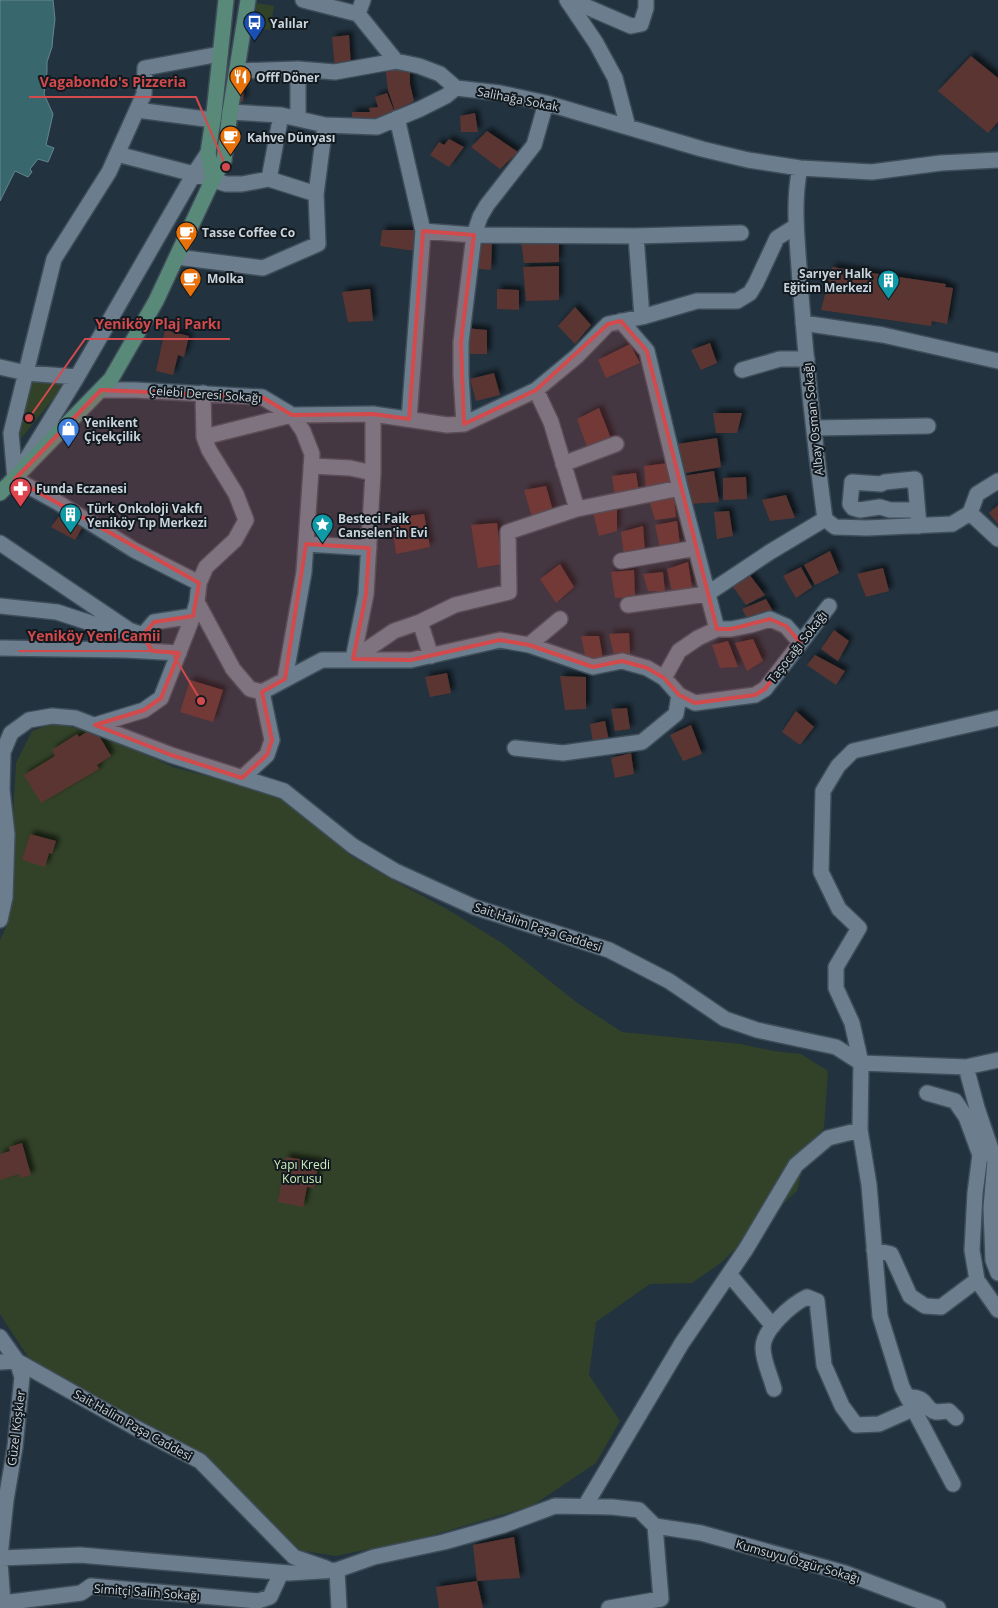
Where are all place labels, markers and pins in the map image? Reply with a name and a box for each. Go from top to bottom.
bus stop icon: Yalılar [242,11,266,42]
place label: Yalılar [270,15,309,32]
restaurant icon: Offf Döner [228,65,252,96]
callout: Vagabondo's Pizzeria [29,68,196,97]
place label: Offf Döner [256,69,320,86]
cafe icon: Kahve Dünyası [219,125,243,156]
place label: Kahve Dünyası [247,129,336,146]
cafe icon: Tasse Coffee Co [174,220,198,251]
place label: Tasse Coffee Co [202,224,295,241]
place label: Sarıyer Halk Eğitim Merkezi [783,265,873,296]
cafe icon: Molka [179,266,203,297]
building icon: Sarıyer Halk Eğitim Merkezi [876,268,900,299]
place label: Molka [207,270,244,287]
callout: Yeniköy Plaj Parkı [85,310,230,339]
place label: Yenikent Çiçekçilik [84,414,141,445]
shop icon: Yenikent Çiçekçilik [56,417,80,448]
pharmacy icon: Funda Eczanesi [8,476,32,507]
place label: Funda Eczanesi [36,480,127,497]
place label: Türk Onkoloji Vakfı Yeniköy Tıp Merkezi [87,500,207,531]
building icon: Türk Onkoloji Vakfı Yeniköy Tıp Merkezi [59,503,83,534]
place label: Besteci Faik Canselen'in Evi [338,510,428,541]
place icon: Besteci Faik Canselen'in Evi [310,513,334,544]
callout: Yeniköy Yeni Camii [18,622,171,651]

